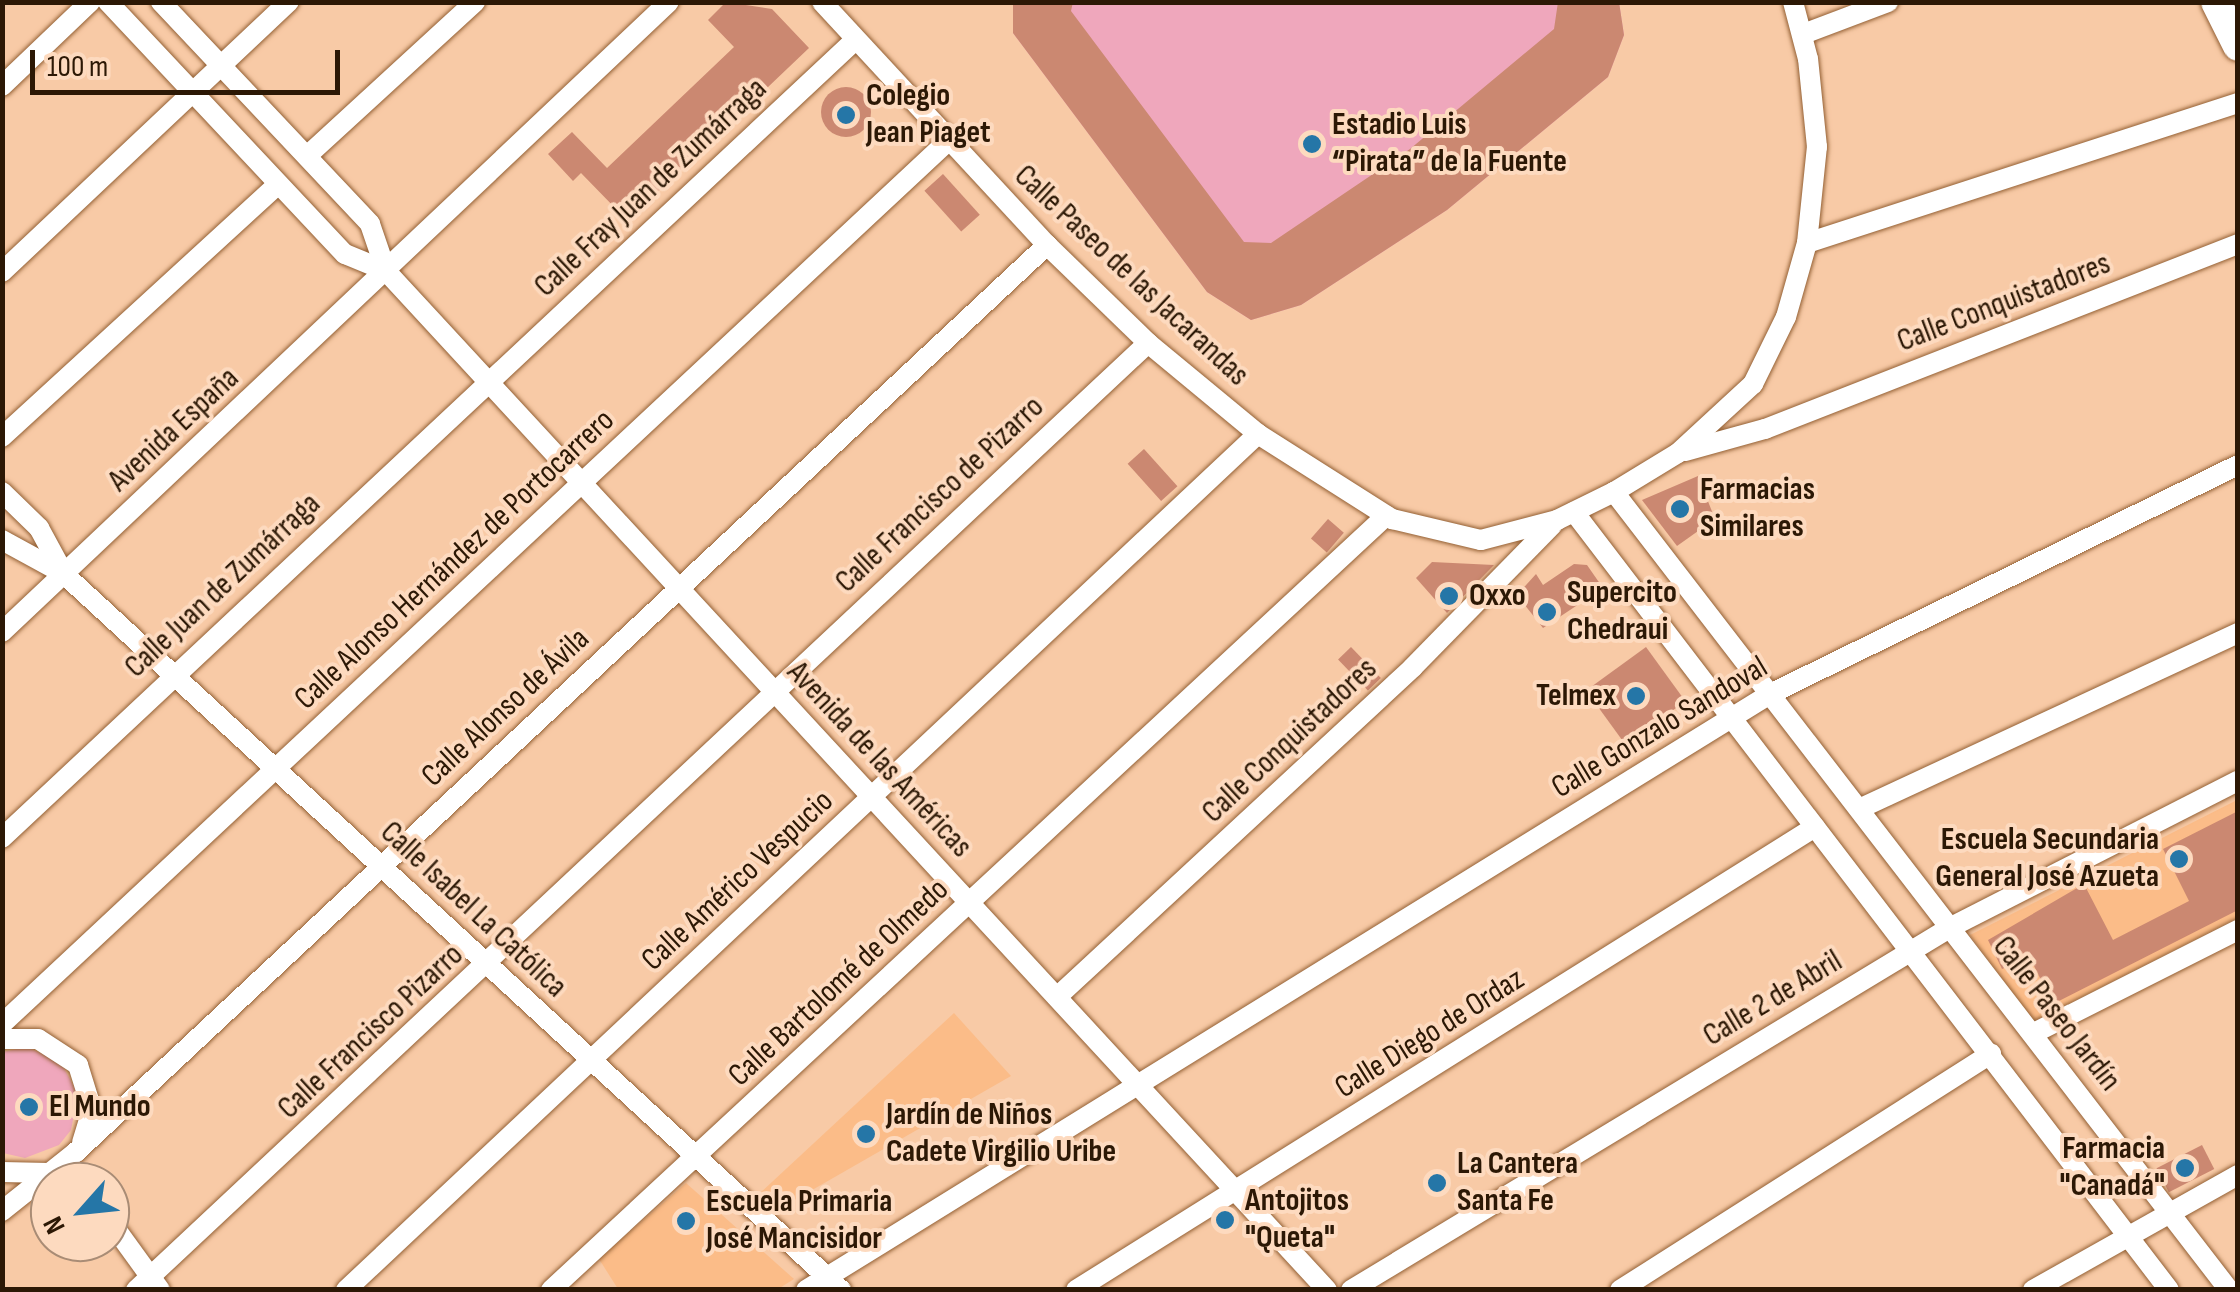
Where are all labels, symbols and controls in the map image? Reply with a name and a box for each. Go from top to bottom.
scale bar [35,30,345,92]
text: 100 m [47,49,108,85]
street label: Calle Fray Juan de Zumárraga [527,70,775,306]
place label: Colegio Jean Piaget [866,78,991,153]
marker: Colegio Jean Piaget [835,104,857,126]
place label: Estadio Luis “Pirata” de la Fuente [1332,107,1567,182]
marker: Estadio Luis “Pirata” de la Fuente [1301,133,1323,155]
street label: Calle Paseo de las Jacarandas [1006,157,1256,395]
street label: Calle Conquistadores [1892,245,2116,361]
street label: Avenida España [101,360,247,500]
street label: Calle Francisco de Pizarro [828,389,1052,601]
street label: Calle Alonso Hernández de Portocarrero [287,402,623,718]
place label: Farmacias Similares [1700,472,1815,547]
street label: Calle Juan de Zumárraga [117,486,329,686]
marker: Farmacias Similares [1669,498,1691,520]
place label: Supercito Chedraui [1567,575,1677,650]
place label: Oxxo [1469,577,1526,615]
marker: Oxxo [1438,585,1460,607]
marker: Supercito Chedraui [1536,601,1558,623]
street label: Calle Alonso de Ávila [414,621,598,795]
street label: Calle Gonzalo Sandoval [1545,649,1775,807]
street label: Calle Conquistadores [1195,650,1385,832]
street label: Avenida de las Américas [778,654,980,866]
place label: Telmex [1536,677,1616,715]
marker: Telmex [1625,685,1647,707]
street label: Calle Américo Vespucio [634,783,842,979]
street label: Calle Isabel La Católica [372,814,574,1006]
place label: Escuela Secundaria General José Azueta [1935,822,2159,897]
marker: Escuela Secundaria General José Azueta [2168,848,2190,870]
street label: Calle Bartolomé de Olmedo [721,871,957,1095]
street label: Calle Paseo Jardín [1984,929,2128,1099]
street label: Calle Francisco Pizarro [270,936,472,1128]
street label: Calle 2 de Abril [1697,943,1849,1055]
street label: Calle Diego de Ordaz [1328,961,1532,1107]
place label: El Mundo [49,1088,151,1126]
marker: El Mundo [18,1096,40,1118]
place label: Jardín de Niños Cadete Virgilio Uribe [886,1097,1116,1172]
marker: Jardín de Niños Cadete Virgilio Uribe [855,1123,877,1145]
place label: Farmacia "Canadá" [2059,1131,2165,1206]
place label: La Cantera Santa Fe [1457,1146,1578,1221]
marker: Farmacia "Canadá" [2174,1157,2196,1179]
north arrow [30,1162,130,1262]
marker: La Cantera Santa Fe [1426,1172,1448,1194]
place label: Antojitos "Queta" [1245,1183,1349,1258]
place label: Escuela Primaria José Mancisidor [706,1184,892,1259]
marker: Antojitos "Queta" [1214,1209,1236,1231]
marker: Escuela Primaria José Mancisidor [675,1210,697,1232]
text: N [37,1211,73,1239]

